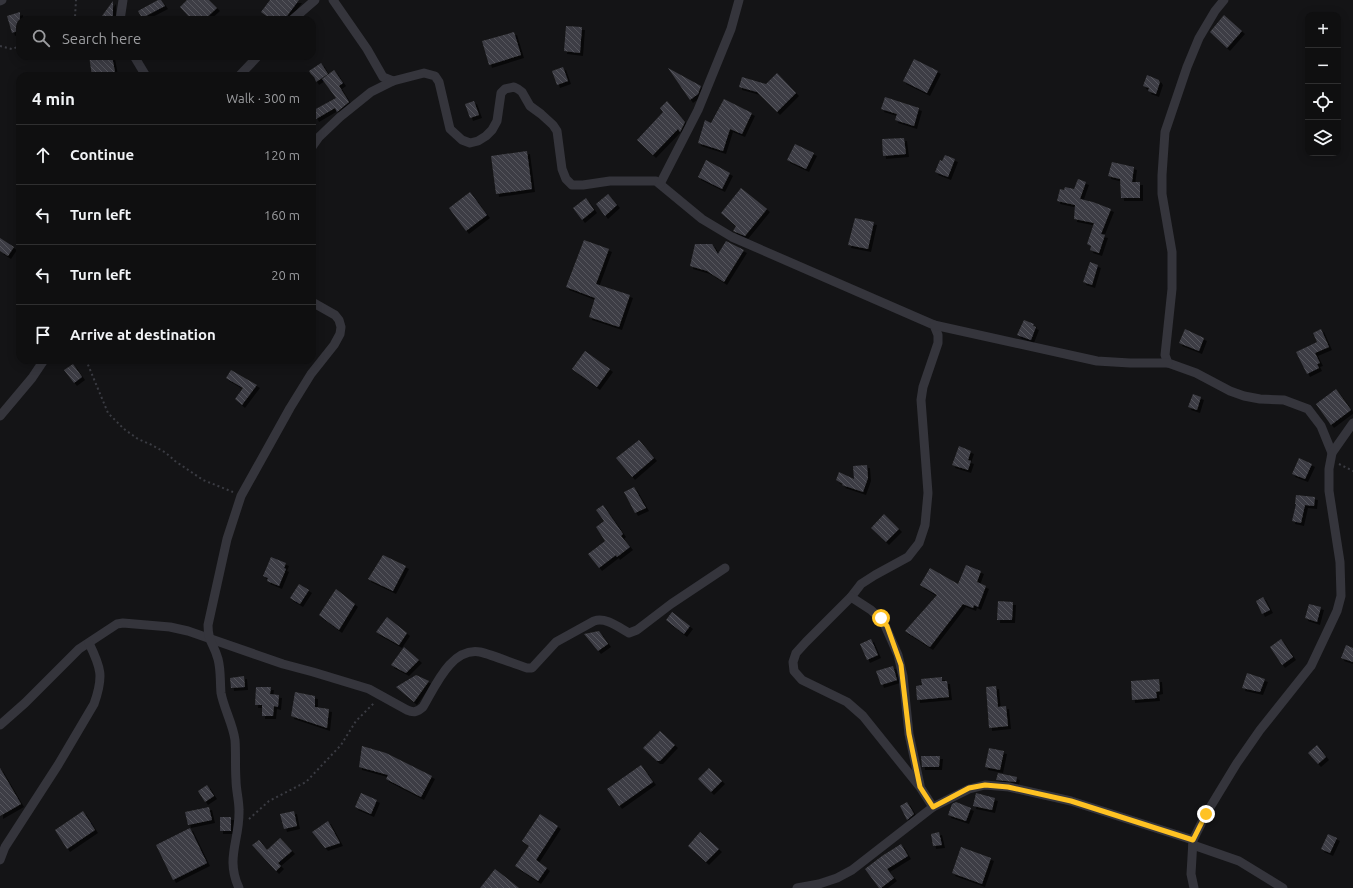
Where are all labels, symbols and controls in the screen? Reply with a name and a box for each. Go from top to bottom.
map controls [1305,12,1341,156]
button: + [1305,12,1341,48]
search box [16,16,316,60]
icon: search [30,27,52,49]
text: Search here [62,30,141,47]
button: − [1305,48,1341,84]
button: locate [1305,84,1341,120]
text: 4 min [32,89,75,108]
text: Walk · 300 m [226,91,300,105]
button: layers [1305,120,1341,156]
icon: ahead [32,144,54,166]
text: Continue [70,146,134,163]
text: 120 m [264,148,300,162]
icon: left [32,204,54,226]
text: Turn left [70,206,131,223]
text: 160 m [264,208,300,222]
icon: left [32,264,54,286]
text: Turn left [70,266,131,283]
text: 20 m [271,268,300,282]
icon: arrive [32,324,54,346]
text: Arrive at destination [70,326,216,343]
route start [872,609,890,627]
route end [1197,805,1215,823]

